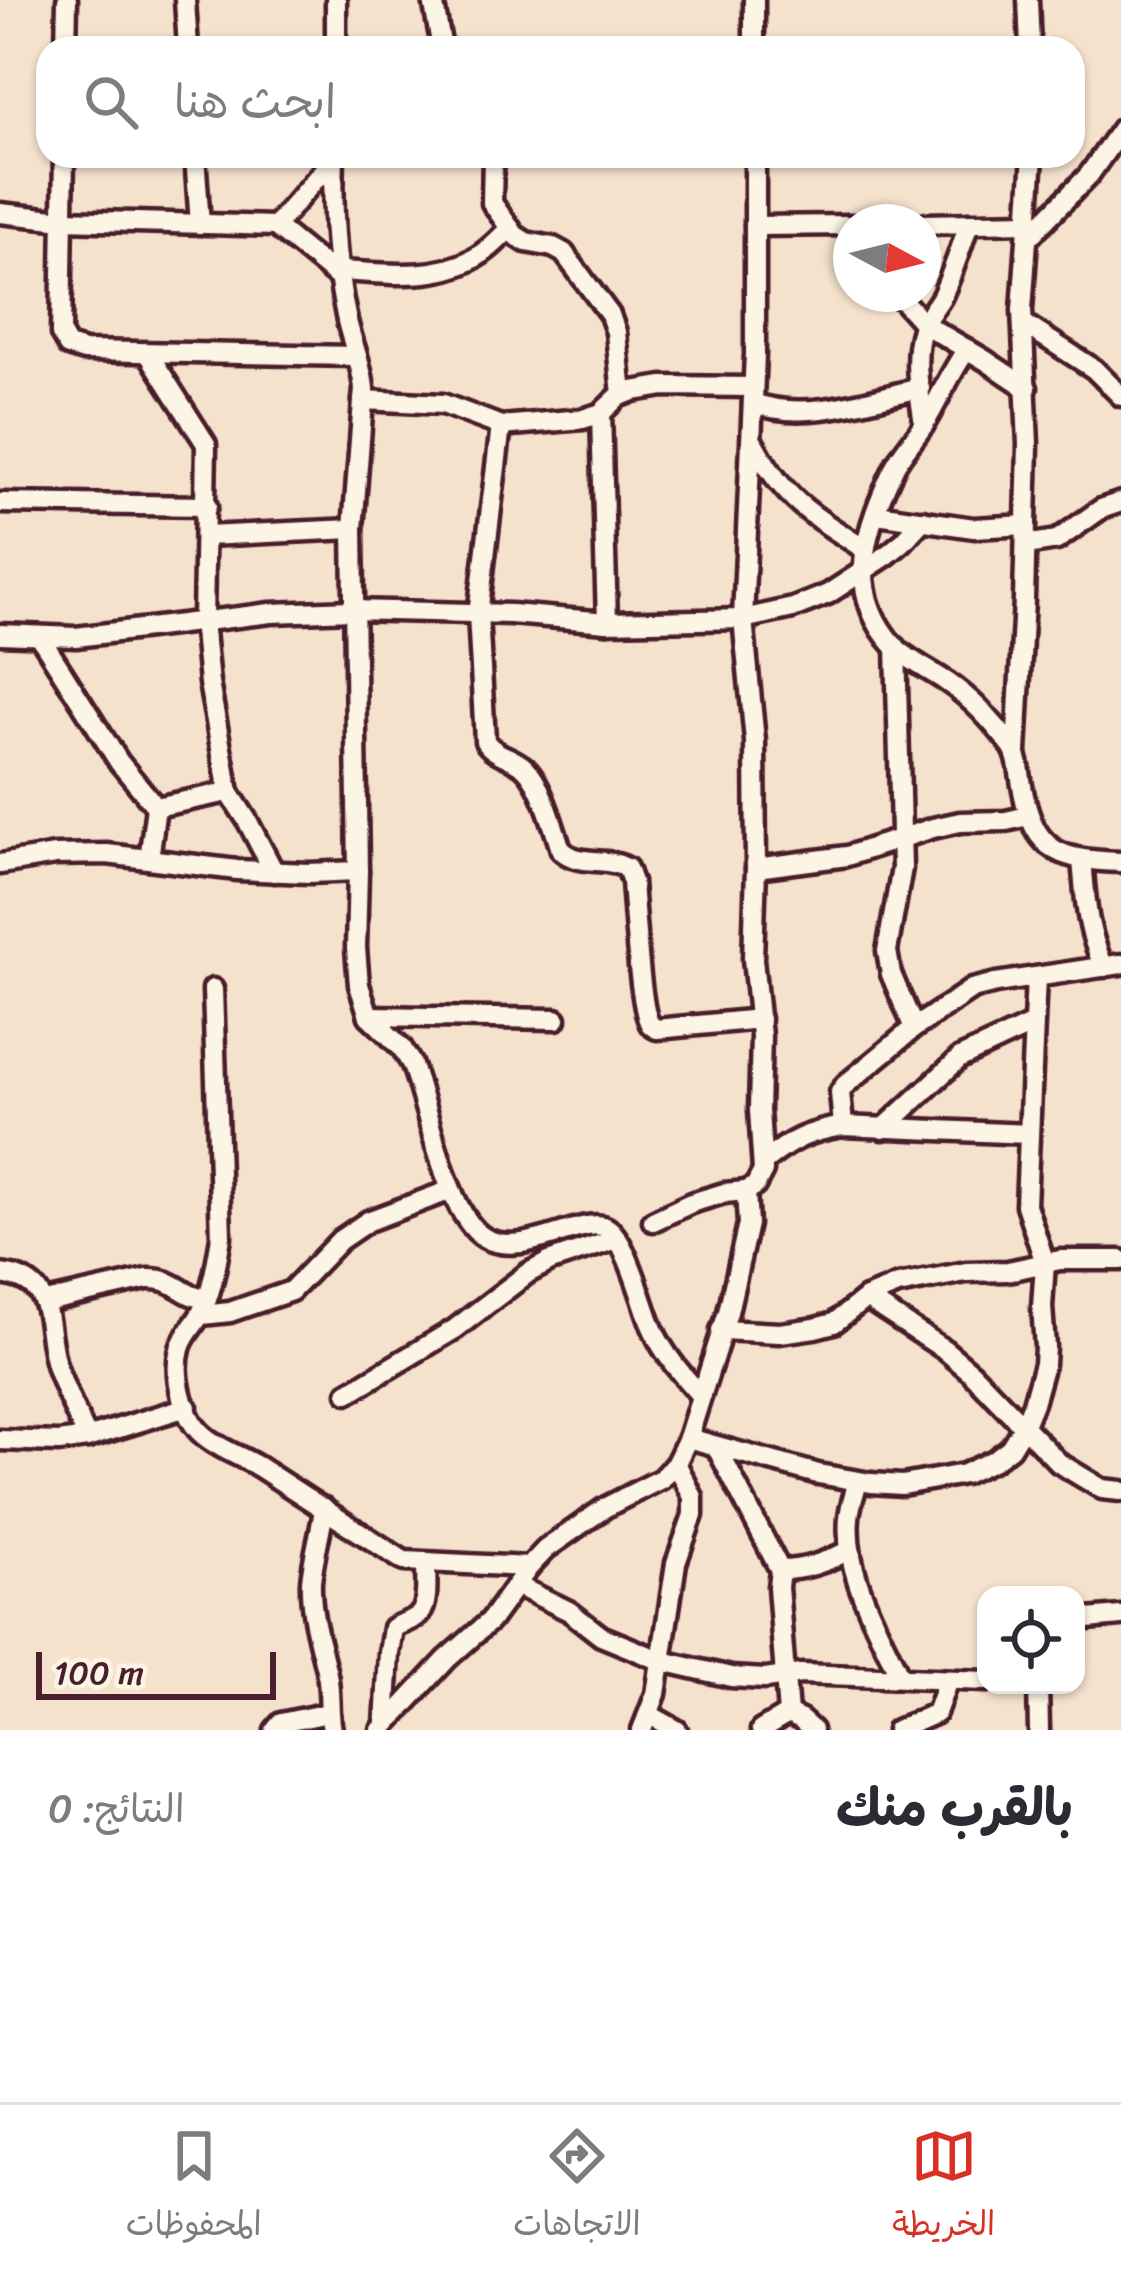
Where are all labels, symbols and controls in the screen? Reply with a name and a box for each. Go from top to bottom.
search box [36,36,1085,168]
text: ابحث هنا [174,62,336,142]
icon: search [78,69,144,135]
north arrow [833,204,941,312]
map controls [977,1586,1085,1694]
button: locate [977,1586,1085,1694]
text: 100 m [54,1644,144,1702]
scale bar [36,1646,276,1699]
text: بالقرب منك [836,1763,1073,1853]
text: النتائج: 0 [48,1774,185,1843]
tab: المحفوظات [126,2123,262,2253]
tab: الاتجاهات [513,2123,641,2253]
tab: الخريطة [892,2123,995,2253]

